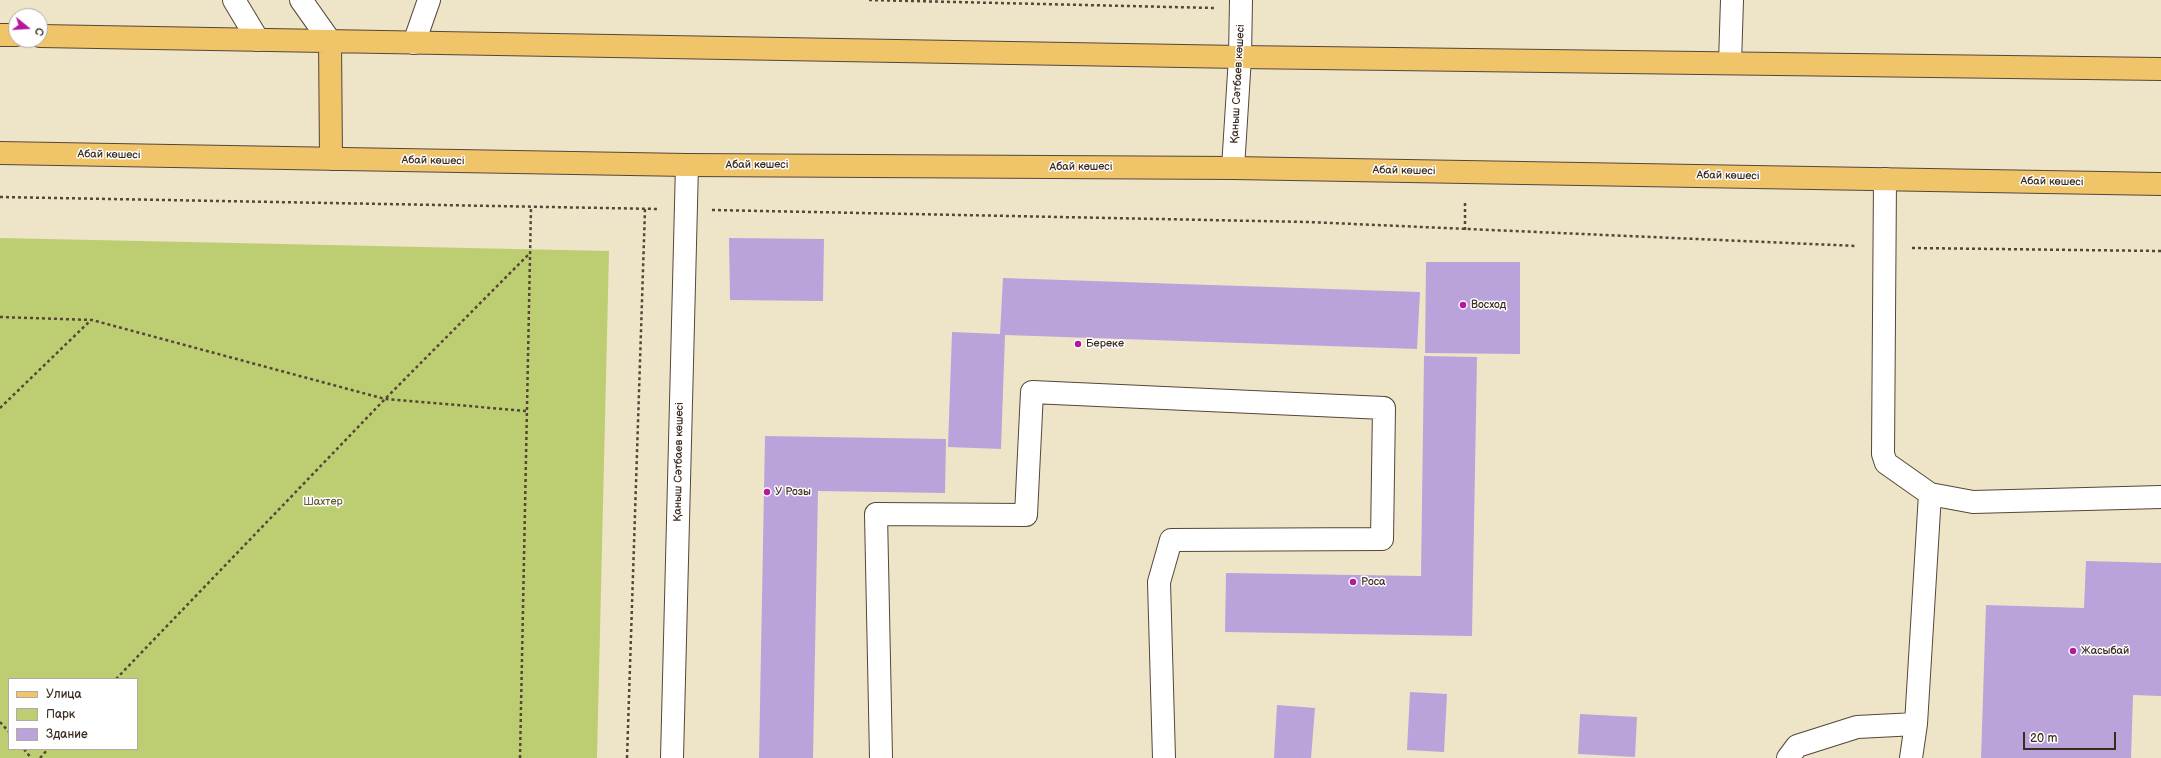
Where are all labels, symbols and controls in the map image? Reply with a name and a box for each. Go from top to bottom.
north arrow [8,8,48,48]
street label: Қаныш Сәтбаев көшесі [1228,24,1248,144]
text: С [32,26,46,37]
street label: Абай көшесі [77,148,141,162]
street label: Абай көшесі [401,154,465,168]
street label: Абай көшесі [726,158,788,172]
street label: Абай көшесі [1050,160,1112,174]
street label: Абай көшесі [1372,164,1436,178]
street label: Абай көшесі [1696,169,1760,183]
street label: Абай көшесі [2020,175,2084,189]
place label: Восход [1471,298,1506,312]
marker: Восход [1458,300,1468,310]
place label: Береке [1086,337,1124,351]
marker: Береке [1073,339,1083,349]
street label: Қаныш Сәтбаев көшесі [671,402,687,522]
place label: У Розы [775,485,811,499]
marker: У Розы [762,487,772,497]
park label: Шахтер [303,495,343,509]
place label: Роса [1361,575,1386,589]
marker: Роса [1348,577,1358,587]
place label: Жасыбай [2081,644,2129,658]
marker: Жасыбай [2068,646,2078,656]
legend [8,678,138,750]
text: Улица [46,687,82,702]
text: Парк [46,707,75,722]
scale bar [2025,724,2118,750]
text: Здание [46,727,88,742]
text: 20 m [2030,731,2057,746]

